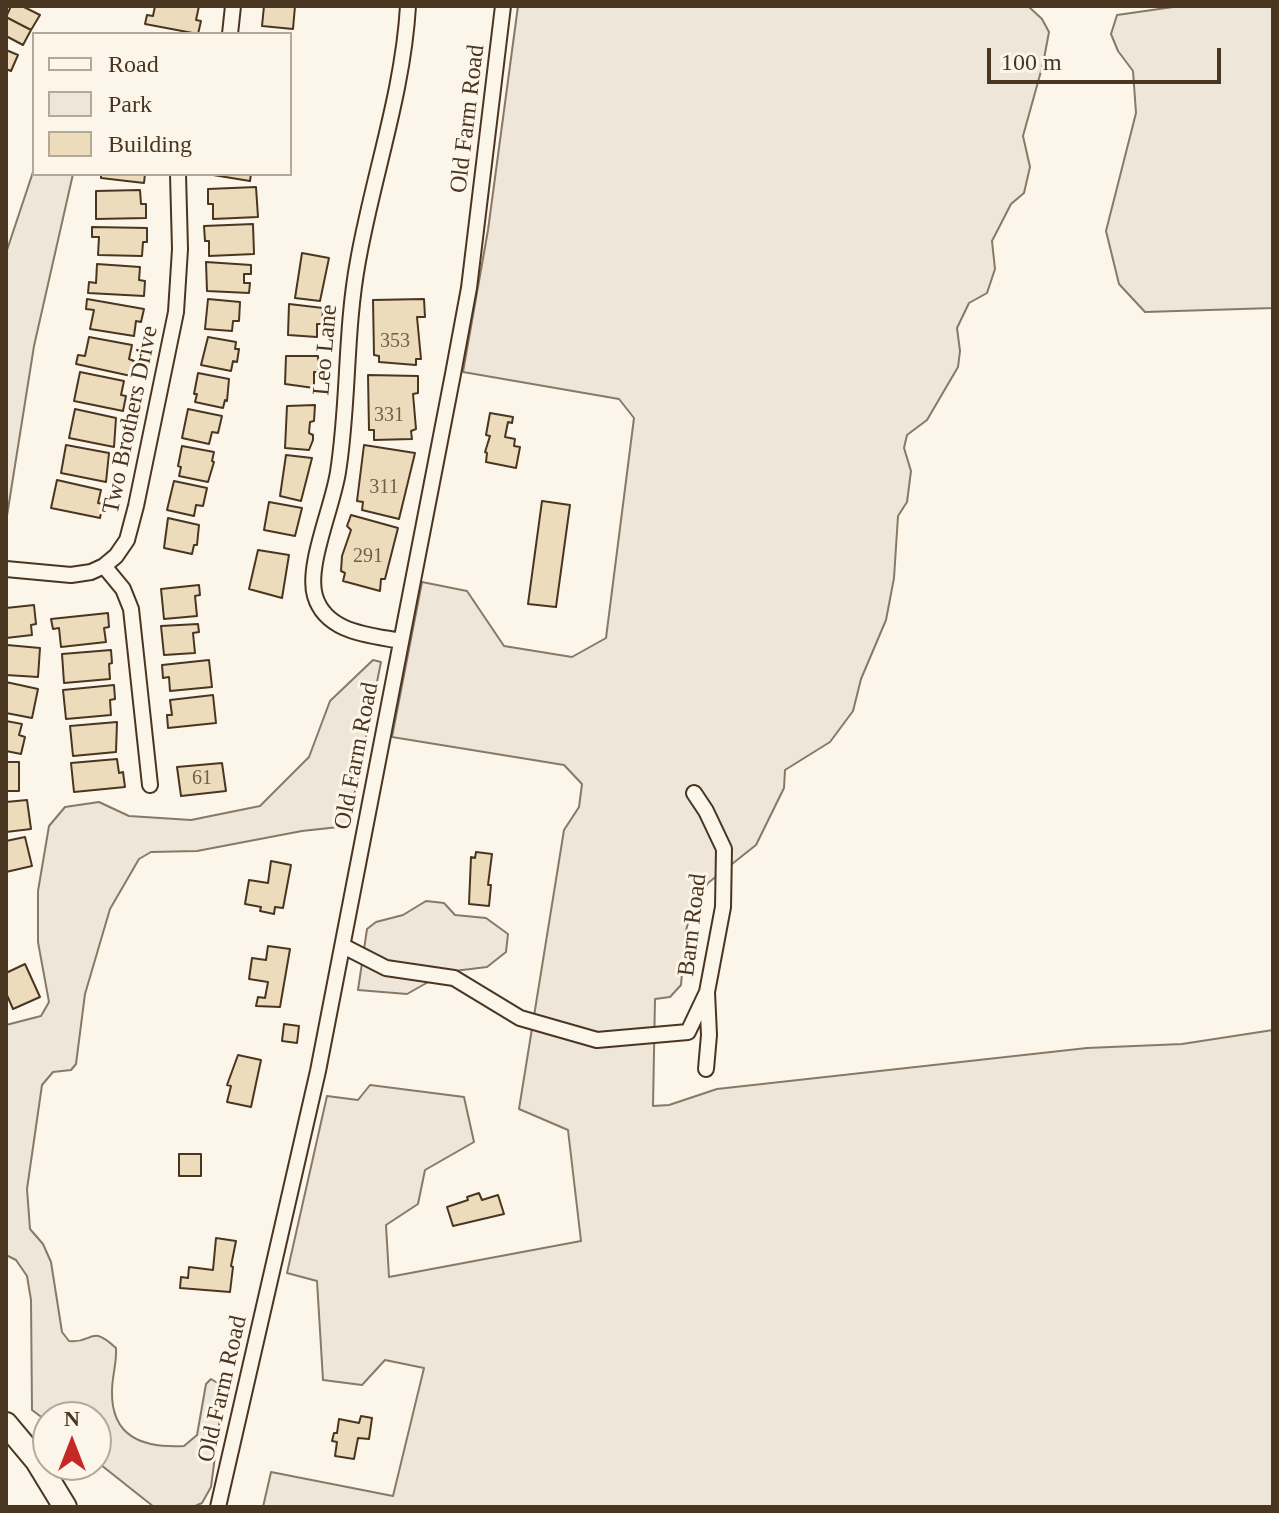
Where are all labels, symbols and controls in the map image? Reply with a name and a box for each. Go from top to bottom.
legend [32,32,292,176]
scale bar [991,32,1225,82]
street label: Old Farm Road [445,43,491,195]
text: 100 m [1001,49,1062,75]
text: Road [108,51,159,77]
text: Park [108,91,152,117]
text: Building [108,131,192,157]
street label: Leo Lane [308,303,344,397]
street label: Two Brothers Drive [97,323,165,517]
house number: 353 [380,330,410,354]
house number: 331 [374,404,404,428]
house number: 311 [369,476,399,500]
house number: 291 [353,545,383,569]
street label: Old Farm Road [329,680,385,832]
house number: 61 [192,767,212,791]
street label: Barn Road [672,872,714,978]
street label: Old Farm Road [192,1313,254,1465]
north arrow [32,1401,112,1481]
text: N [64,1406,80,1431]

